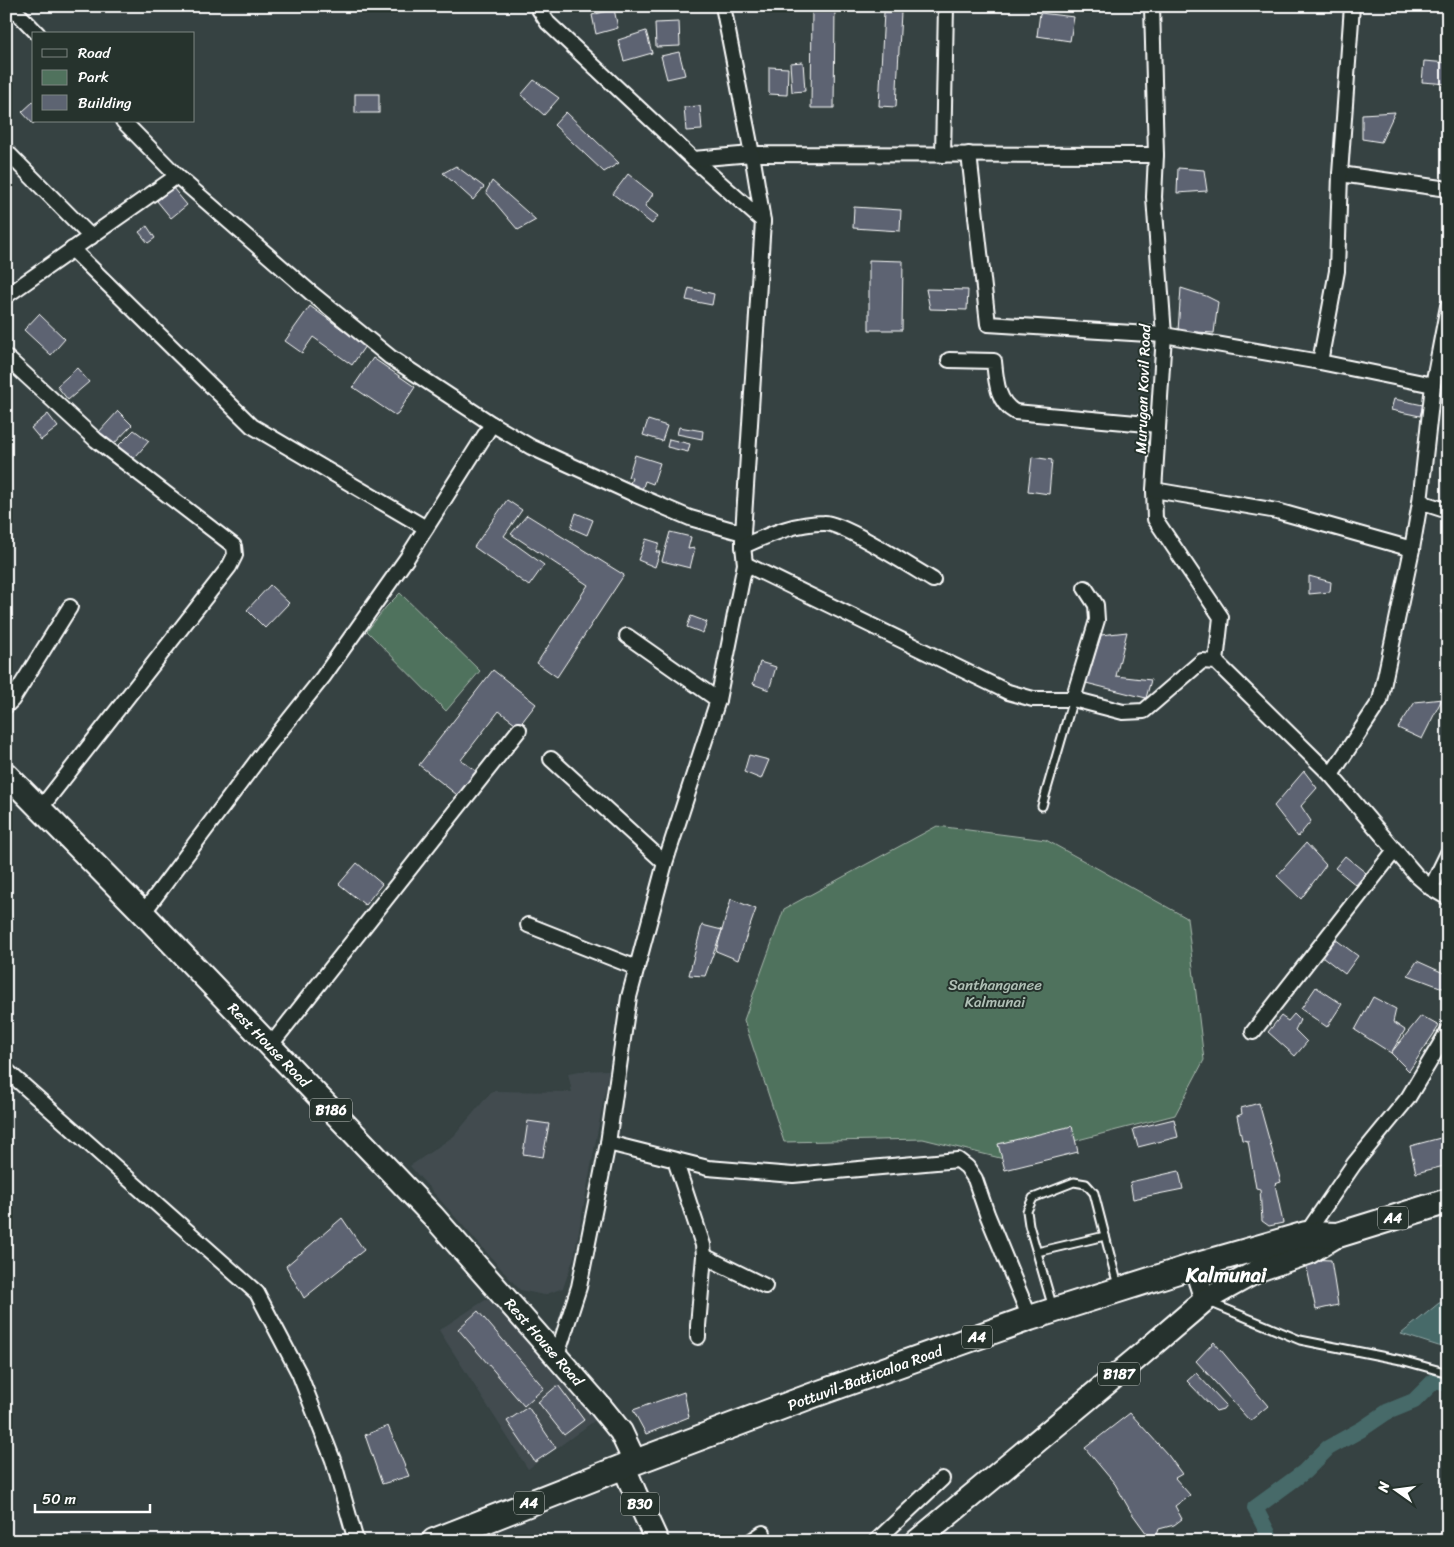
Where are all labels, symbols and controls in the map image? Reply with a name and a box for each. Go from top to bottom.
legend [32,32,195,122]
text: Road [78,40,111,66]
text: Park [78,64,109,90]
text: Building [78,90,132,116]
street label: Murugan Kovil Road [1128,323,1158,454]
park label: Santhanganee Kalmunai [948,972,1042,1015]
street label: Rest House Road [221,996,317,1094]
road number: B186 [310,1098,352,1122]
road number: A4 [1378,1206,1408,1230]
district label: Kalmunai [1185,1258,1268,1293]
street label: Rest House Road [498,1292,591,1393]
road number: A4 [962,1325,992,1348]
street label: Pottuvil-Batticaloa Road [784,1337,947,1418]
road number: B187 [1098,1362,1140,1386]
north arrow [1372,1464,1422,1514]
text: N [1370,1479,1397,1496]
scale bar [35,1482,150,1514]
text: 50 m [42,1486,77,1512]
road number: A4 [514,1492,544,1515]
road number: B30 [621,1492,659,1516]

